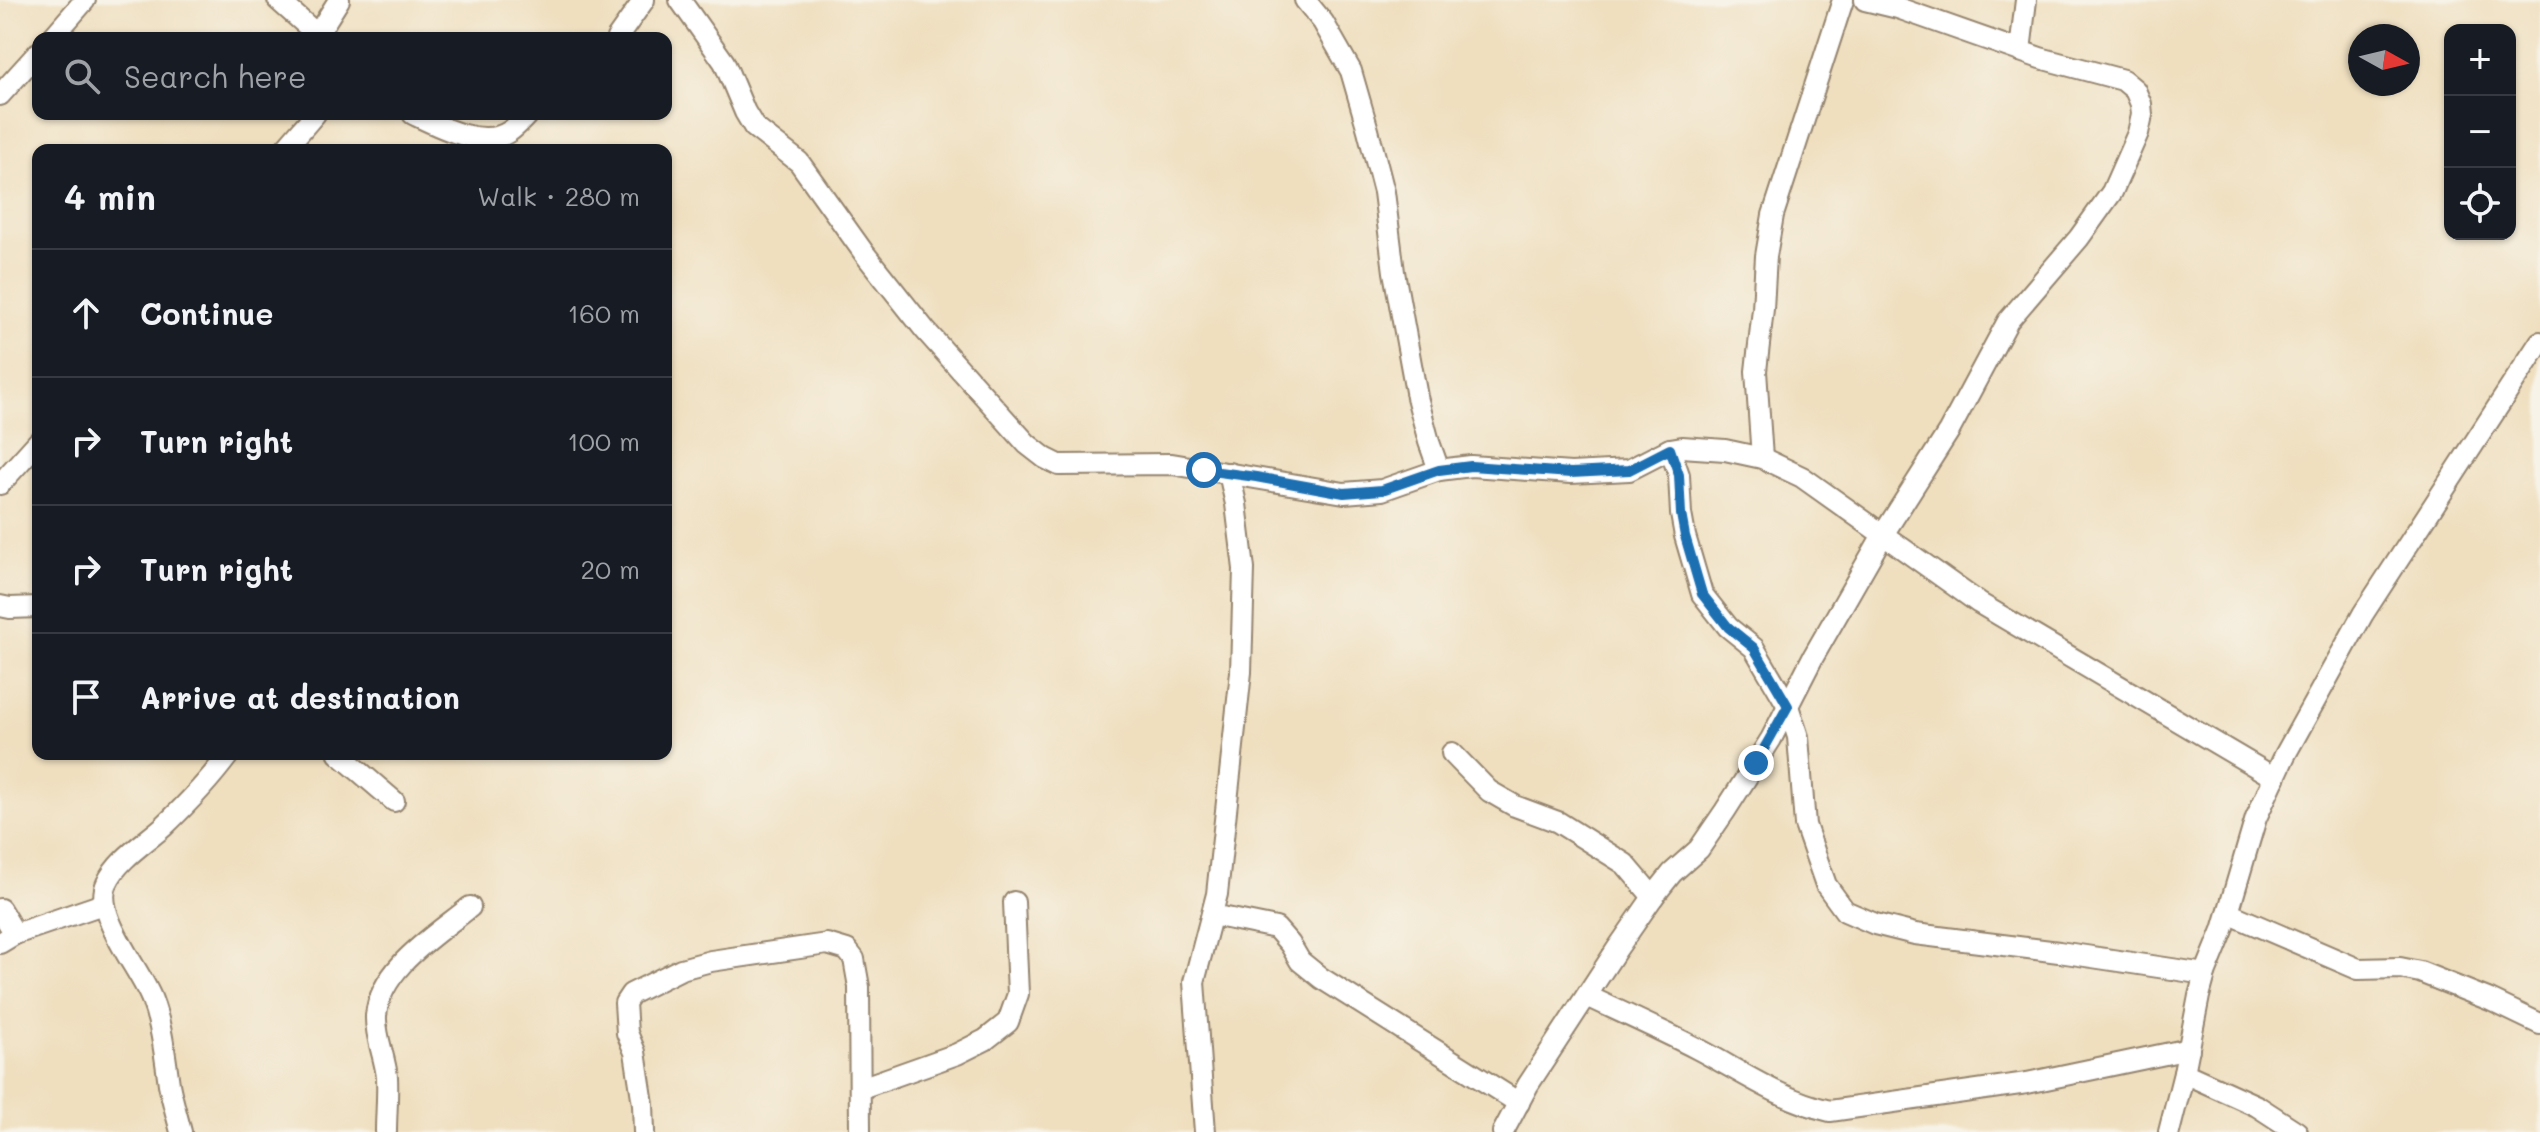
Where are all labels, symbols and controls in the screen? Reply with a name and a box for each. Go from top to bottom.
north arrow [2348,24,2420,96]
map controls [2444,24,2516,240]
button: + [2444,24,2516,96]
search box [32,32,672,120]
icon: search [60,54,104,98]
text: Search here [124,56,307,96]
button: − [2444,96,2516,168]
button: locate [2444,168,2516,240]
text: 4 min [64,174,156,219]
text: Walk · 280 m [477,179,640,213]
icon: ahead [64,291,108,335]
text: Continue [140,293,273,333]
text: 160 m [568,296,640,330]
icon: right [64,419,108,463]
text: Turn right [140,421,293,461]
text: 100 m [567,424,640,458]
route start [1186,452,1222,488]
icon: right [64,547,108,591]
text: Turn right [140,549,293,589]
text: 20 m [580,552,640,586]
icon: arrive [64,675,108,719]
text: Arrive at destination [140,677,460,717]
route end [1738,745,1774,781]

